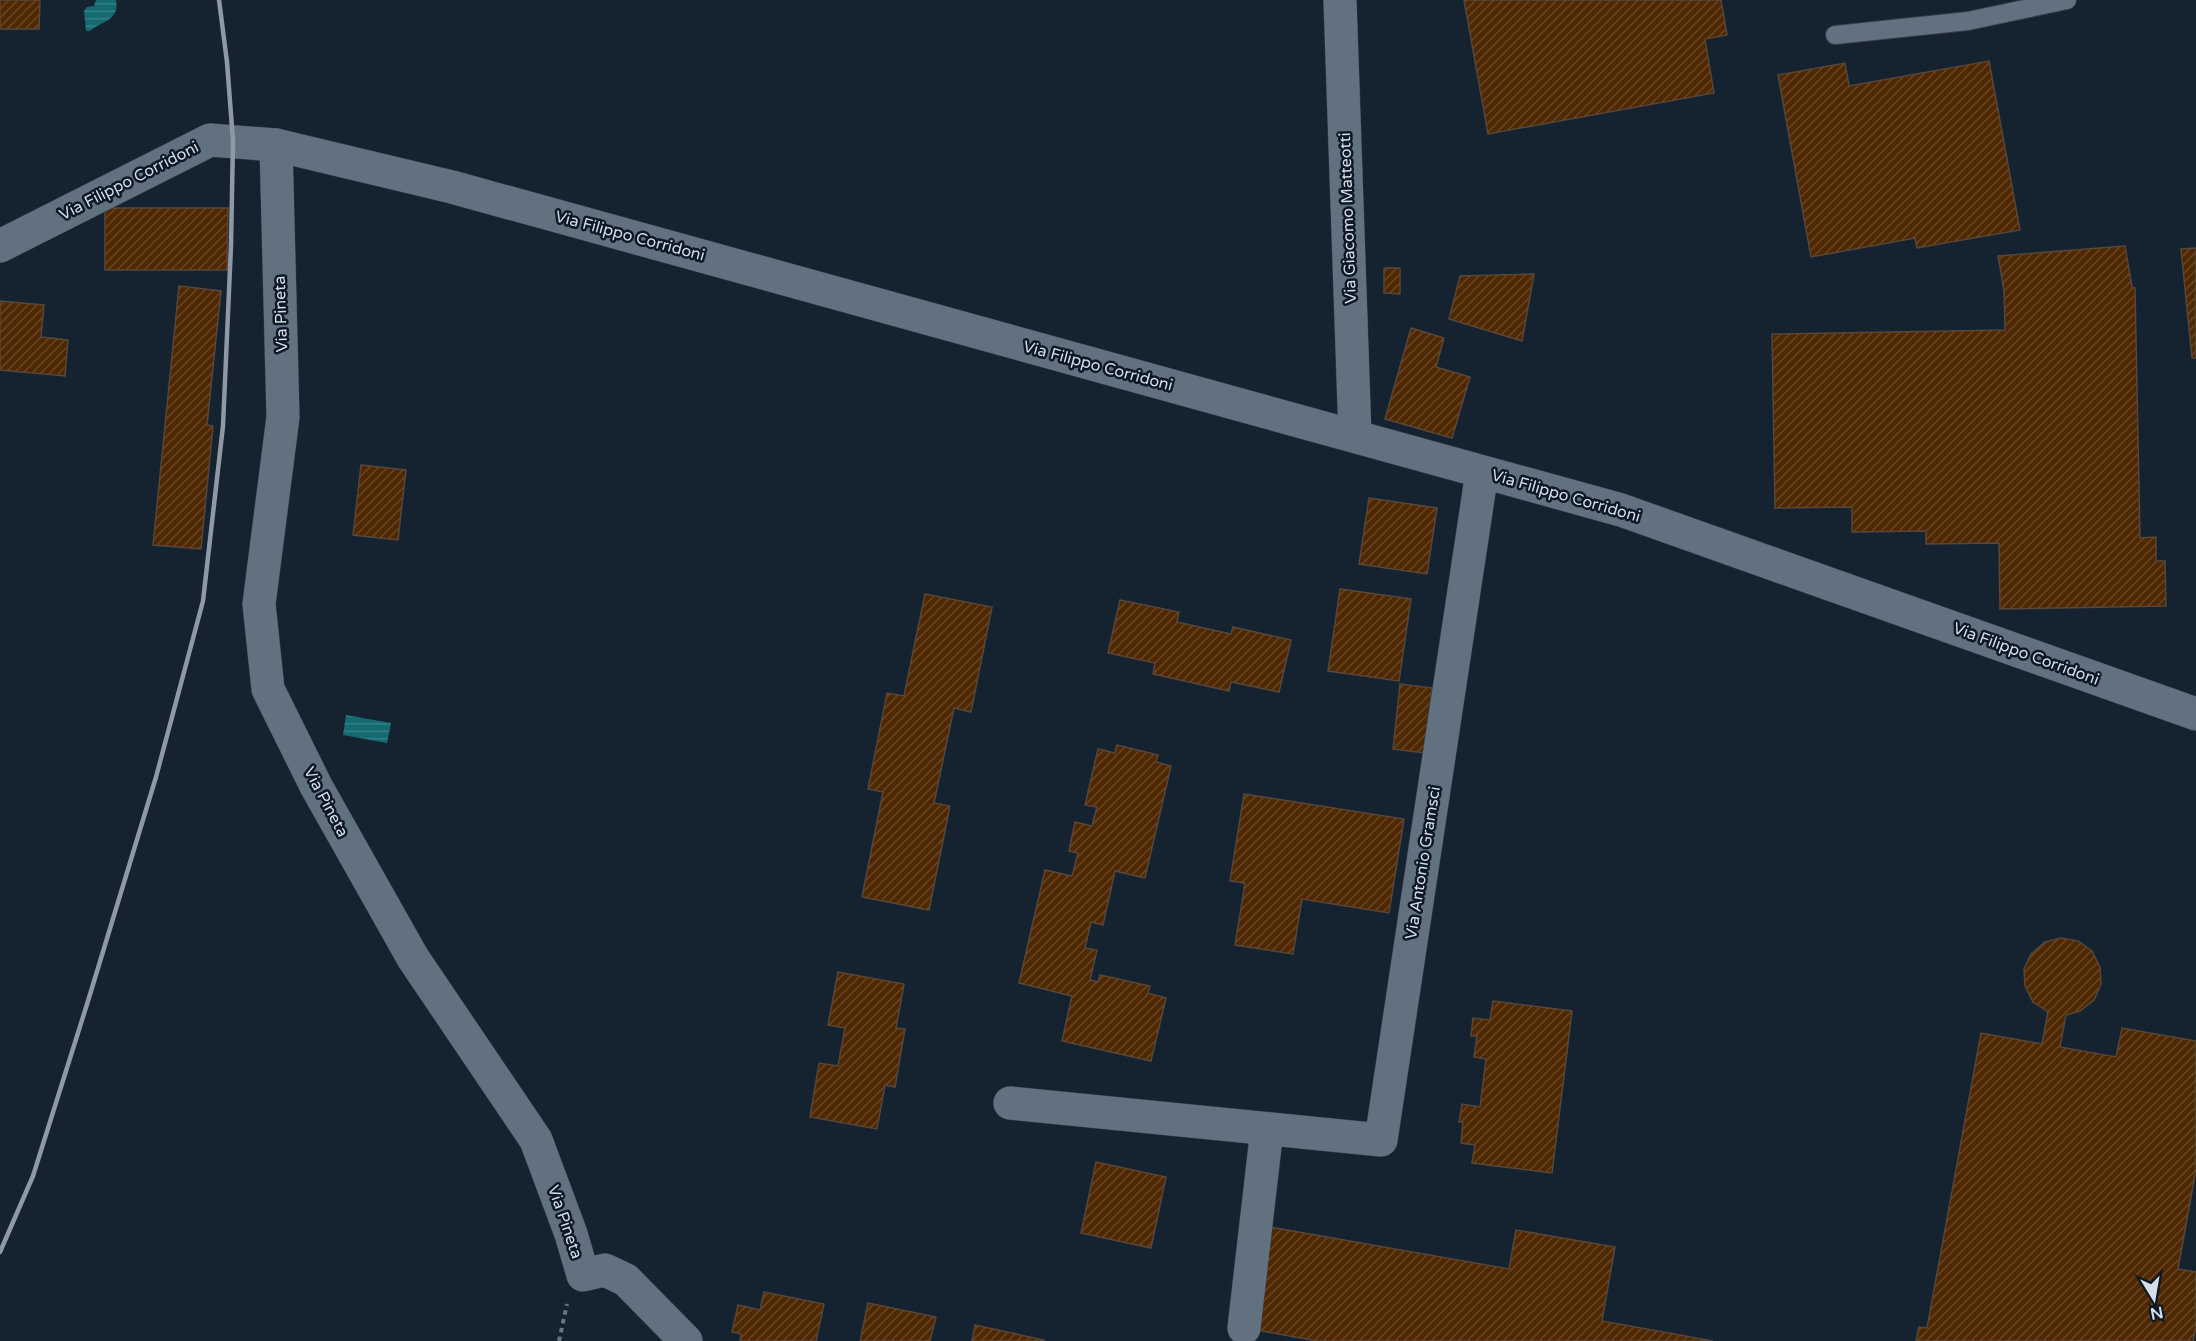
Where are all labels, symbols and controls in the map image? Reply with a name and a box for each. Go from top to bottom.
street label: Via Giacomo Matteotti [1335,132,1361,304]
street label: Via Filippo Corridoni [56,137,202,225]
street label: Via Filippo Corridoni [553,206,707,266]
street label: Via Pineta [270,275,292,353]
street label: Via Filippo Corridoni [1021,336,1175,396]
street label: Via Filippo Corridoni [1489,465,1643,527]
street label: Via Filippo Corridoni [1950,618,2102,690]
street label: Via Pineta [299,763,353,841]
street label: Via Antonio Gramsci [1401,785,1445,941]
street label: Via Pineta [543,1183,587,1261]
north arrow [2124,1269,2184,1329]
text: N [2148,1302,2165,1324]

